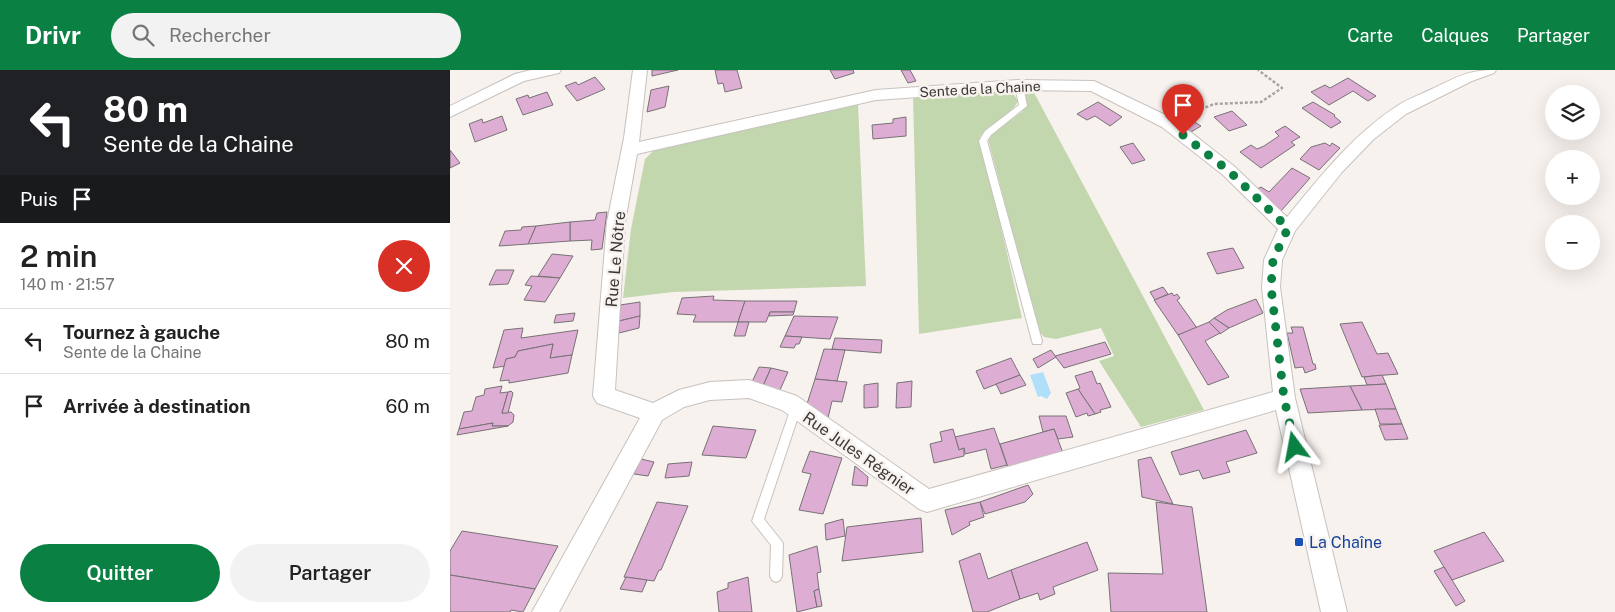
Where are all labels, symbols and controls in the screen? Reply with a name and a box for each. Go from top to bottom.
search box [111,13,461,58]
text: Drivr [25,21,81,49]
icon: search [129,21,157,49]
text: Rechercher [169,24,271,46]
text: Carte [1347,25,1393,46]
text: Calques [1421,25,1489,46]
text: Partager [1517,25,1590,46]
street label: Sente de la Chaine [919,78,1041,100]
pin [1162,84,1204,135]
map controls [1545,85,1600,270]
button: layers [1545,85,1600,140]
text: 80 m [103,89,188,130]
icon: left [20,90,85,155]
icon: arrive [1169,91,1197,119]
text: Sente de la Chaine [103,131,294,157]
button: + [1545,150,1600,205]
icon: arrive [68,185,96,213]
text: Puis [20,188,58,210]
street label: Rue Le Nôtre [602,210,629,308]
button: − [1545,215,1600,270]
text: 2 min [20,238,97,274]
button: close [378,240,430,292]
text: 140 m · 21:57 [20,275,115,294]
text: Tournez à gauche [63,321,220,343]
icon: left [20,327,48,355]
text: 80 m [385,330,430,352]
text: Sente de la Chaine [63,343,202,362]
icon: arrive [20,392,48,420]
text: Arrivée à destination [63,395,251,417]
text: 60 m [386,395,430,417]
street label: Rue Jules Régnier [799,408,918,499]
position arrow [1268,420,1320,472]
place label: La Chaîne [1309,533,1382,552]
marker: La Chaîne [1293,536,1305,548]
button: Quitter [20,544,220,602]
button: Partager [230,544,430,602]

